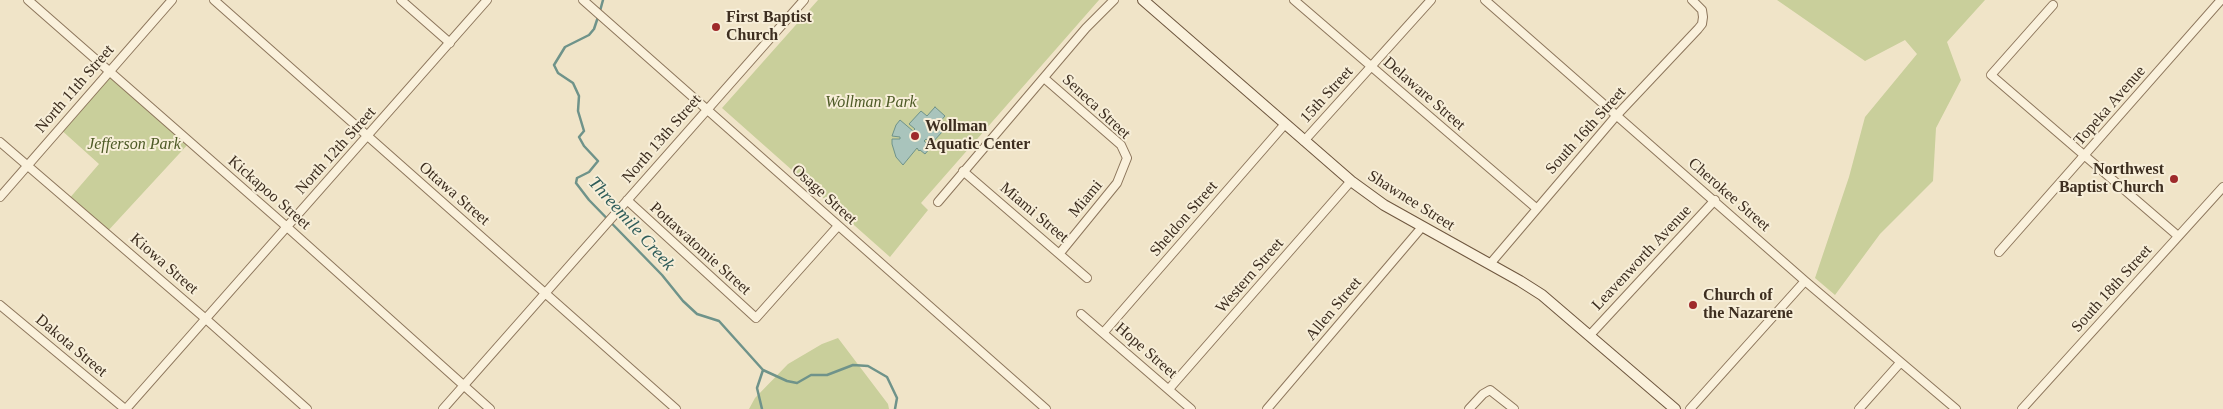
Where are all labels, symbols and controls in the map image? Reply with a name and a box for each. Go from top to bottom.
place label: First Baptist Church [726,8,812,46]
marker: First Baptist Church [710,21,722,33]
street label: North 11th Street [32,41,118,137]
street label: Delaware Street [1379,53,1469,135]
street label: Topeka Avenue [2070,62,2150,150]
street label: 15th Street [1297,63,1357,127]
street label: Seneca Street [1058,70,1134,144]
street label: South 16th Street [1542,83,1630,179]
street label: North 13th Street [618,91,706,187]
park label: Wollman Park [825,93,917,113]
street label: North 12th Street [292,103,380,199]
place label: Wollman Aquatic Center [925,117,1030,155]
marker: Wollman Aquatic Center [909,130,921,142]
park label: Jefferson Park [87,135,181,155]
street label: Kickapoo Street [224,152,314,234]
street label: Cherokee Street [1684,154,1774,236]
street label: Ottawa Street [415,158,493,230]
place label: Northwest Baptist Church [2059,160,2164,198]
street label: Osage Street [787,161,861,229]
street label: Shawnee Street [1364,167,1458,235]
water label: Threemile Creek [583,173,679,275]
marker: Northwest Baptist Church [2168,173,2180,185]
street label: Miami [1065,176,1107,222]
street label: Sheldon Street [1146,177,1222,261]
street label: Miami Street [996,179,1072,247]
street label: Pottawatomie Street [646,199,754,299]
street label: Leavenworth Avenue [1588,201,1696,315]
street label: Kiowa Street [126,229,202,299]
street label: Western Street [1212,234,1288,318]
street label: South 18th Street [2068,241,2156,337]
street label: Allen Street [1302,273,1366,345]
place label: Church of the Nazarene [1703,286,1793,324]
marker: Church of the Nazarene [1687,299,1699,311]
street label: Dakota Street [31,311,111,381]
street label: Hope Street [1111,319,1181,383]

